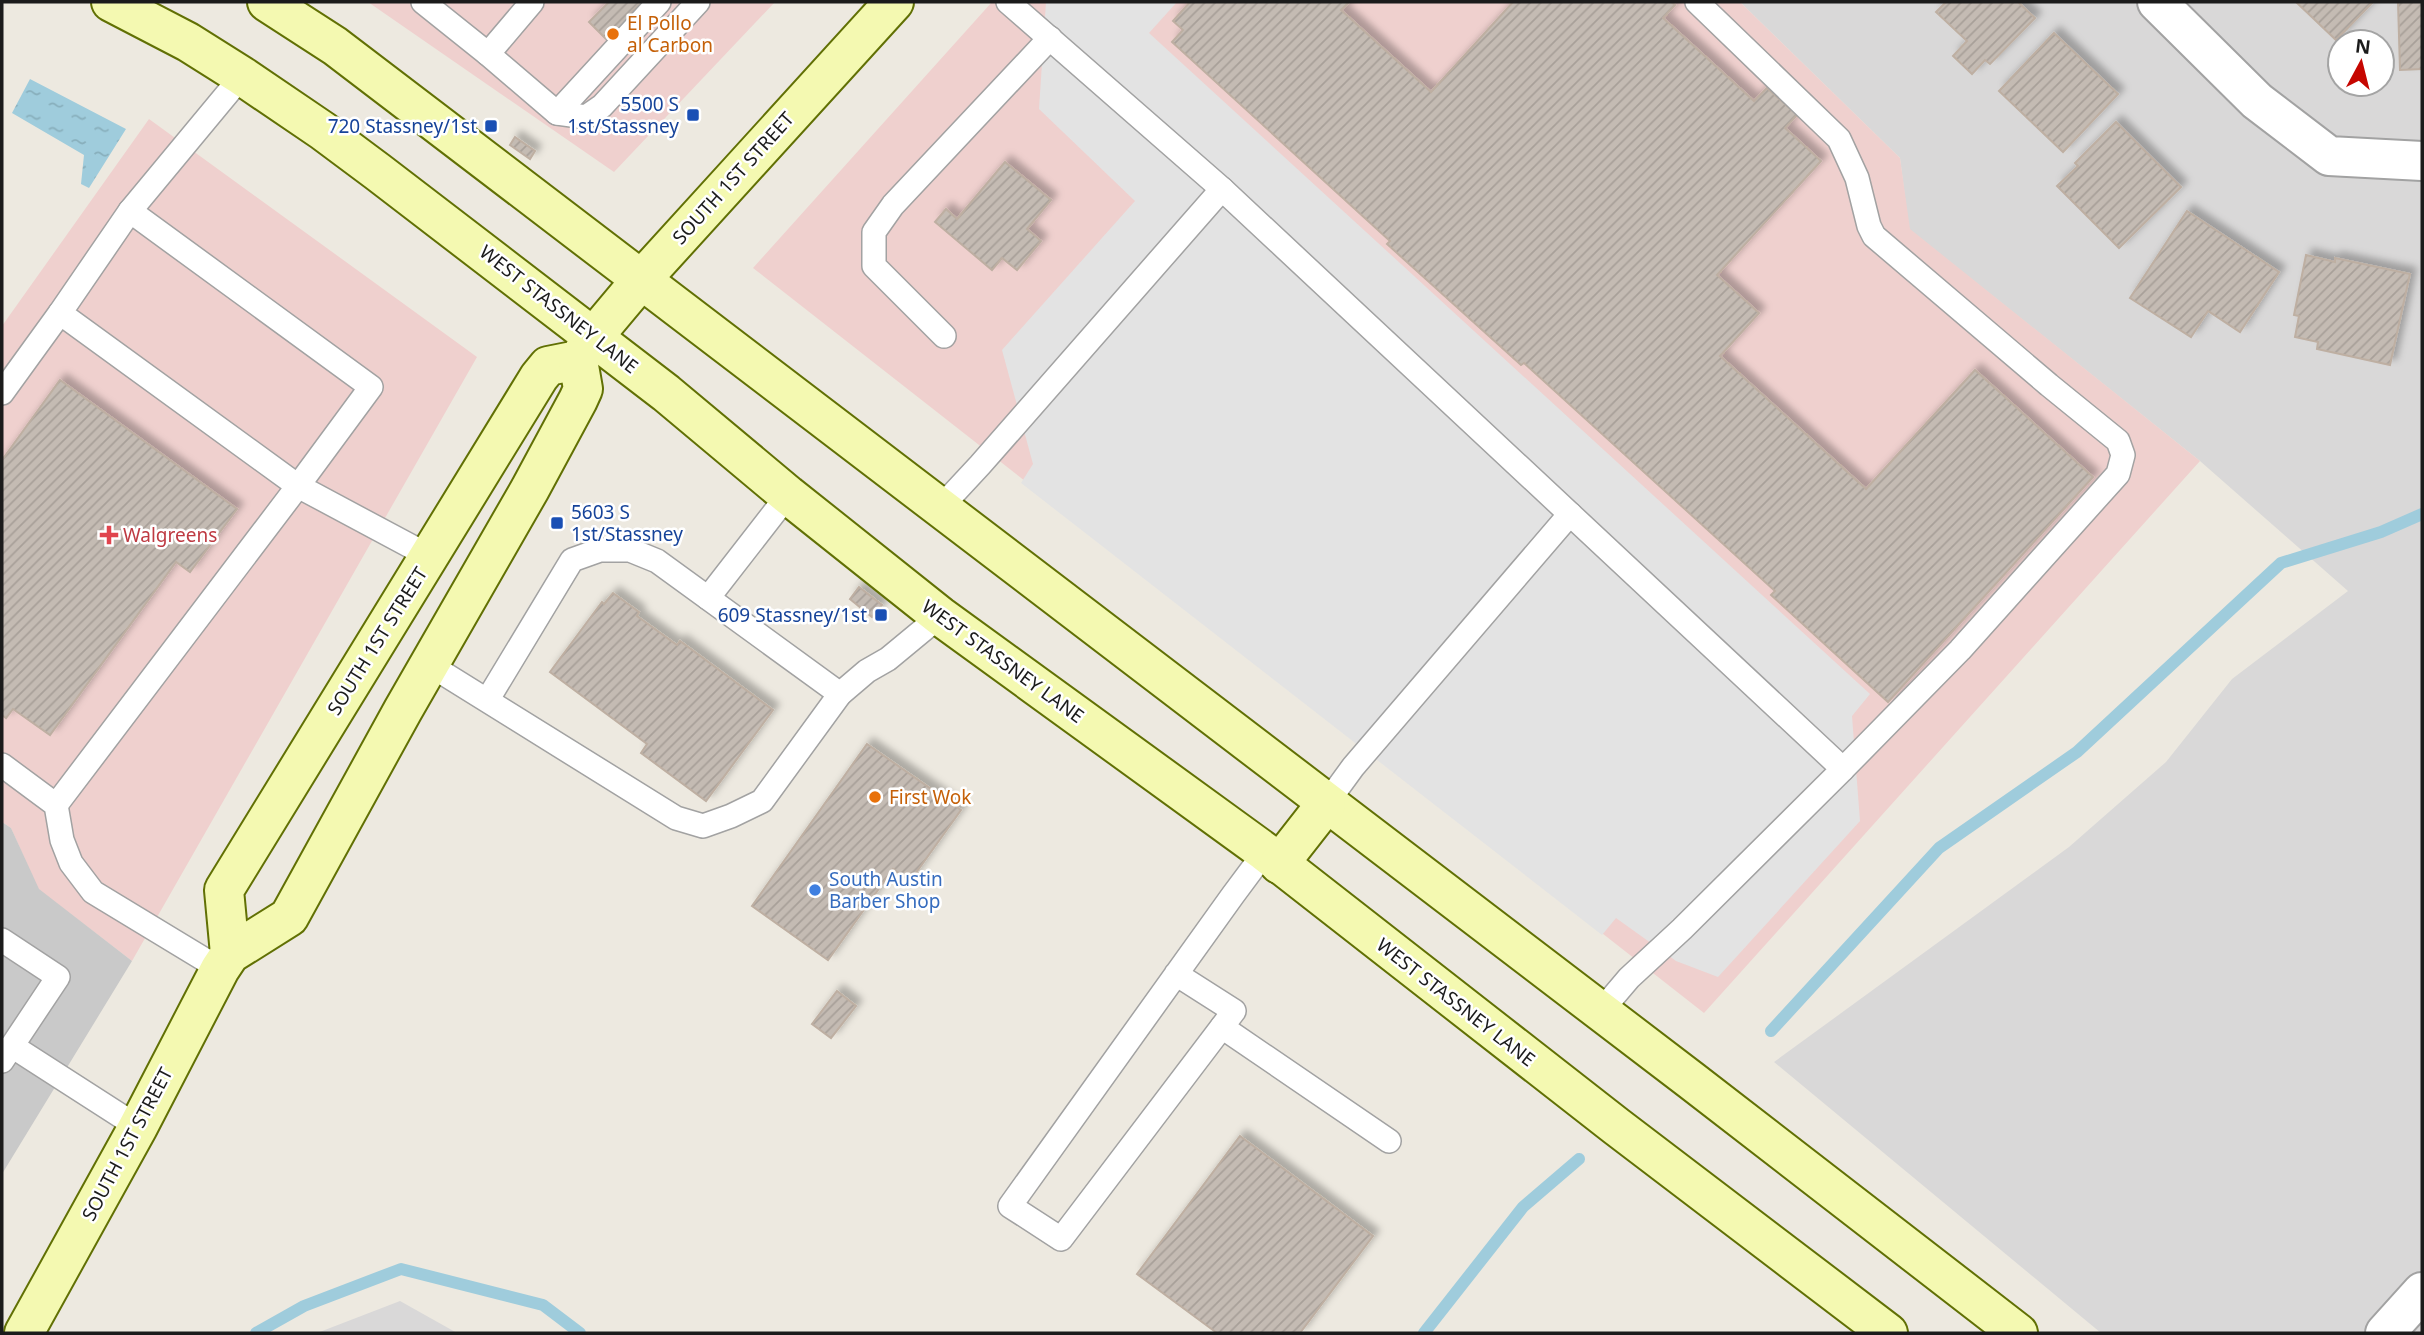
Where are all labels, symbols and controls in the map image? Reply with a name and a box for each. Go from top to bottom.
place label: El Pollo al Carbon [627,10,713,58]
marker: El Pollo al Carbon [605,26,621,42]
north arrow [2326,28,2396,98]
text: N [2354,32,2372,60]
place label: 5500 S 1st/Stassney [567,91,679,139]
street label: SOUTH 1ST STREET [666,106,800,250]
marker: 5500 S 1st/Stassney [685,107,701,123]
place label: 720 Stassney/1st [328,113,477,139]
marker: 720 Stassney/1st [483,118,499,134]
street label: WEST STASSNEY LANE [474,239,644,379]
place label: 5603 S 1st/Stassney [571,499,683,547]
marker: 5603 S 1st/Stassney [549,515,565,531]
place label: Walgreens [123,522,217,548]
marker: Walgreens [101,527,117,543]
street label: SOUTH 1ST STREET [321,562,433,720]
street label: WEST STASSNEY LANE [917,593,1089,729]
place label: 609 Stassney/1st [718,602,867,628]
marker: 609 Stassney/1st [873,607,889,623]
place label: First Wok [889,784,971,810]
marker: First Wok [867,789,883,805]
place label: South Austin Barber Shop [829,866,943,914]
marker: South Austin Barber Shop [807,882,823,898]
street label: WEST STASSNEY LANE [1371,932,1541,1072]
street label: SOUTH 1ST STREET [76,1062,179,1225]

